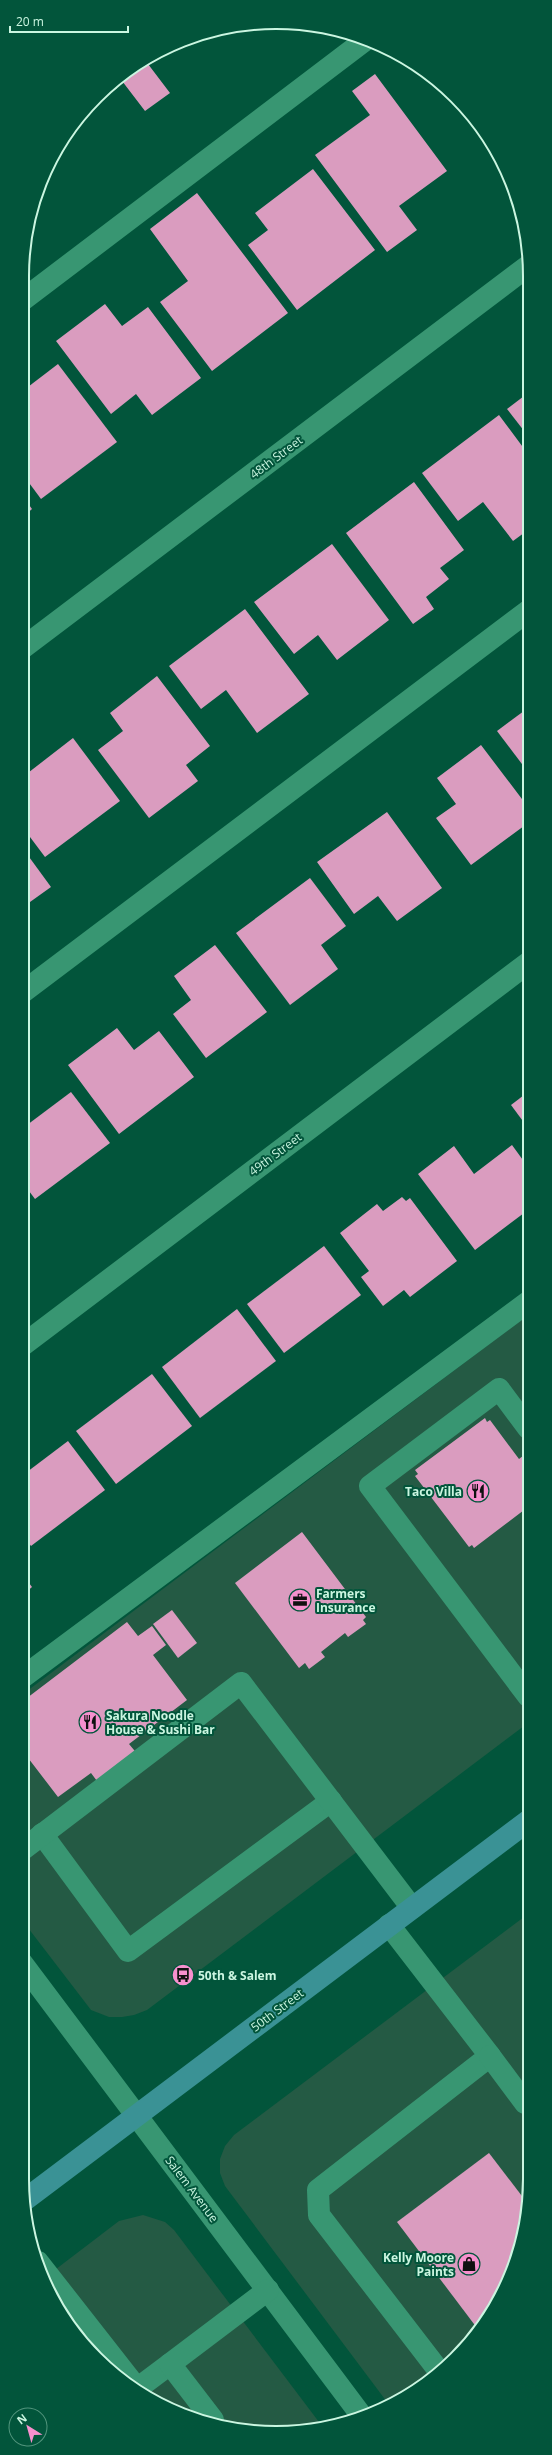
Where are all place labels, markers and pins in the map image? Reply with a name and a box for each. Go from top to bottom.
restaurant icon: Taco Villa [465,1478,491,1504]
place label: Taco Villa [405,1483,462,1500]
place label: Farmers Insurance [316,1585,376,1616]
office icon: Farmers Insurance [287,1587,313,1613]
place label: Sakura Noodle House & Sushi Bar [106,1707,215,1738]
restaurant icon: Sakura Noodle House & Sushi Bar [77,1709,103,1735]
bus stop icon: 50th & Salem [170,1962,196,1988]
place label: 50th & Salem [198,1967,276,1984]
place label: Kelly Moore Paints [383,2249,454,2280]
shop icon: Kelly Moore Paints [456,2251,482,2277]

